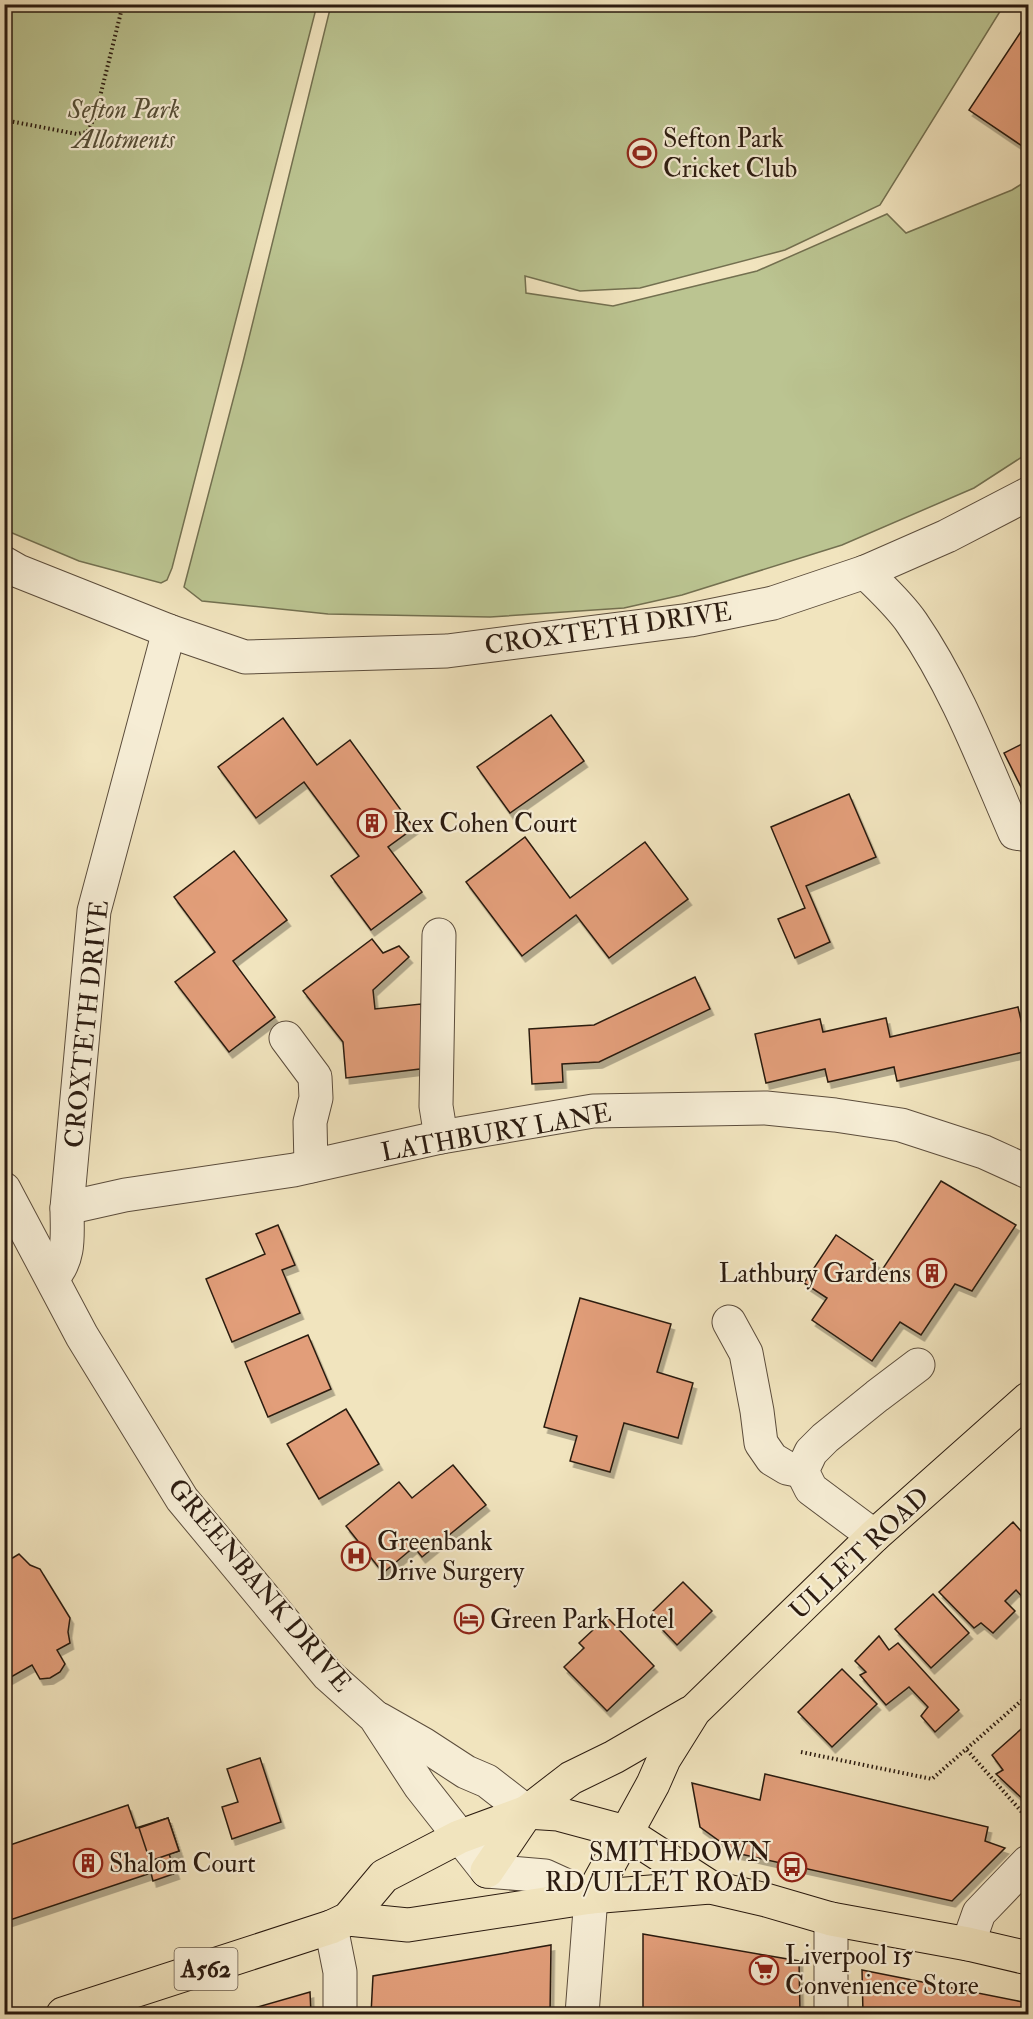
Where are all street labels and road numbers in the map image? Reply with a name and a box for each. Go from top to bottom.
street label: CROXTETH DRIVE [483,596,734,662]
street label: CROXTETH DRIVE [58,899,116,1149]
street label: LATHBURY LANE [379,1097,614,1169]
street label: GREENBANK DRIVE [161,1472,358,1699]
street label: ULLET ROAD [783,1481,936,1627]
road number: A562 [174,1948,238,1990]

